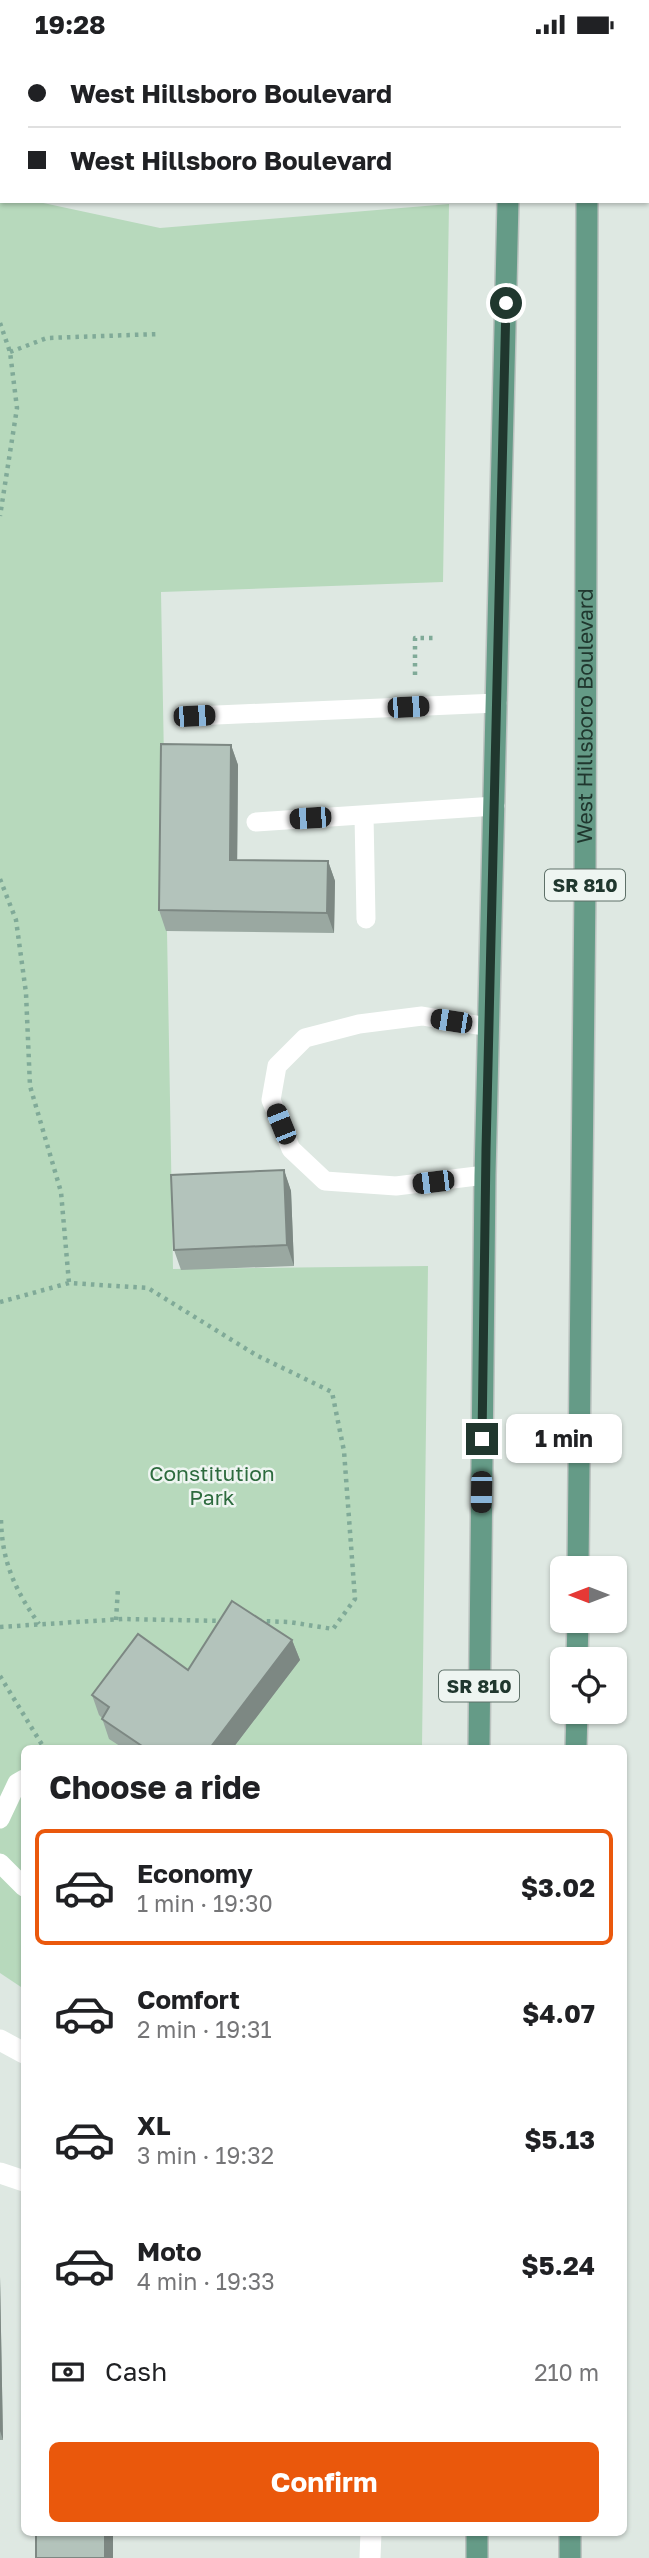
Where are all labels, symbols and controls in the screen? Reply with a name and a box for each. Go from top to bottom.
text: 19:28 [35,9,106,40]
text: West Hillsboro Boulevard [70,78,392,109]
text: West Hillsboro Boulevard [70,145,392,176]
route start [490,287,522,319]
street label: West Hillsboro Boulevard [571,588,598,844]
car [387,695,430,719]
car [173,704,216,728]
car [289,806,332,830]
road number: SR 810 [545,869,625,901]
car [429,1007,474,1035]
car [264,1101,299,1147]
car [411,1169,456,1195]
callout: 1 min [506,1415,622,1463]
route end [466,1423,498,1455]
text: 1 min [535,1424,593,1452]
park label: Constitution Park [149,1460,275,1510]
car [471,1471,492,1513]
north arrow [550,1556,626,1633]
map controls [550,1556,627,1724]
button: locate [550,1647,627,1724]
road number: SR 810 [439,1671,519,1701]
text: Choose a ride [49,1768,261,1806]
icon: car [53,1856,116,1919]
text: Economy [137,1858,253,1889]
text: $3.02 [521,1872,595,1903]
text: 1 min · 19:30 [137,1889,273,1917]
icon: car [53,1982,116,2045]
text: Comfort [137,1984,240,2015]
text: $4.07 [522,1998,595,2029]
text: 2 min · 19:31 [137,2015,272,2043]
icon: car [53,2108,116,2171]
text: XL [137,2110,171,2141]
text: $5.13 [524,2124,595,2155]
text: 3 min · 19:32 [137,2141,274,2169]
icon: car [53,2234,116,2297]
text: Moto [137,2236,202,2267]
text: $5.24 [521,2250,595,2281]
text: 4 min · 19:33 [137,2267,275,2295]
icon: cash [49,2353,87,2391]
text: Cash [105,2356,167,2387]
text: 210 m [534,2358,599,2386]
button: Confirm [49,2442,599,2522]

